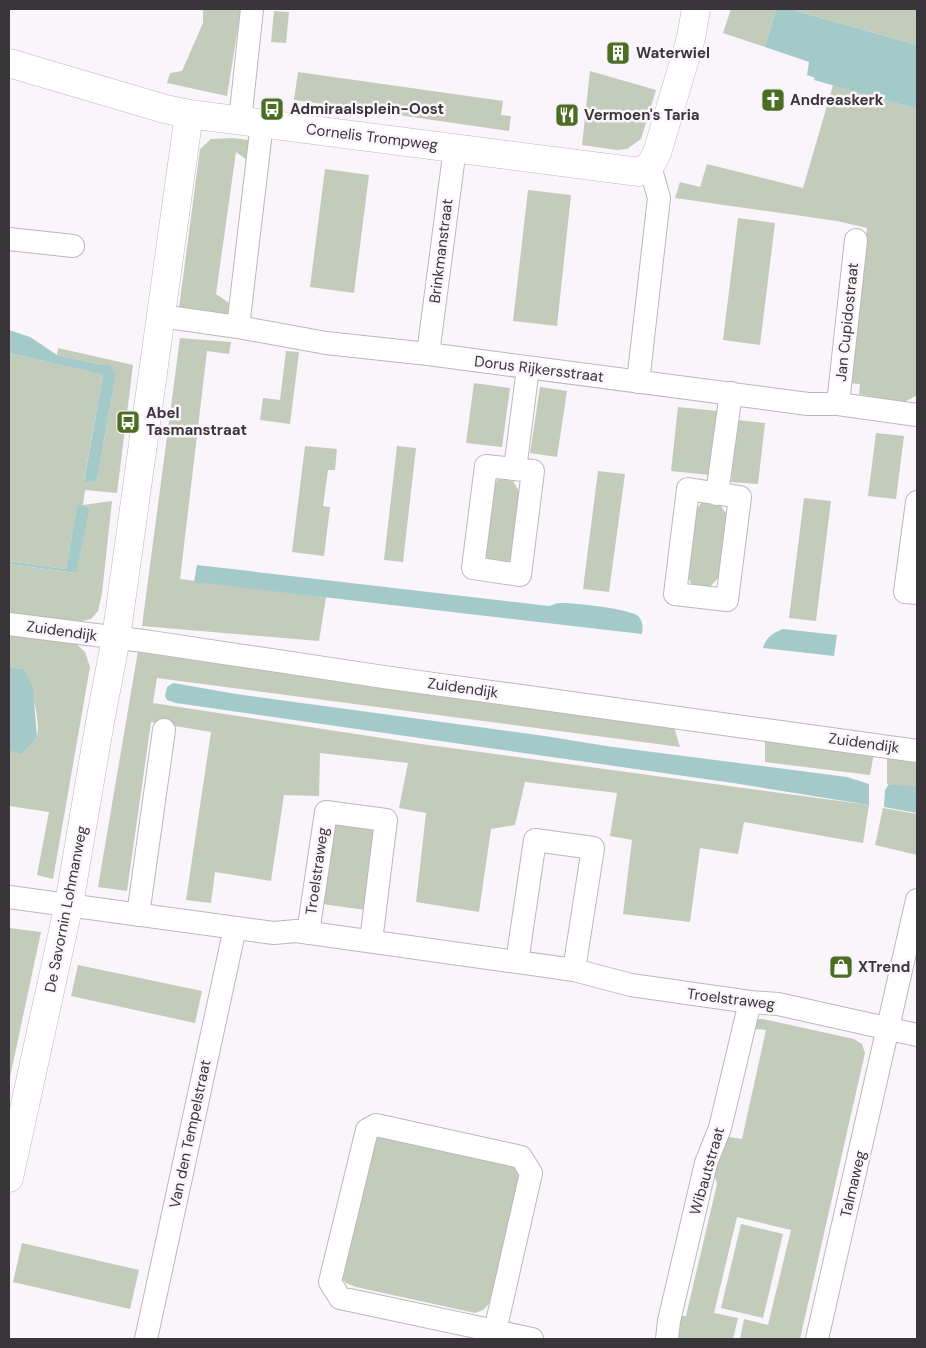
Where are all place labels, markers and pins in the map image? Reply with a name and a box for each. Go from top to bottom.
building icon: Waterwiel [605,40,631,66]
place label: Waterwiel [636,43,710,63]
church icon: Andreaskerk [760,87,786,113]
place label: Andreaskerk [790,90,884,110]
bus stop icon: Admiraalsplein-Oost [259,96,285,122]
place label: Admiraalsplein-Oost [290,99,444,119]
restaurant icon: Vermoen's Taria [554,102,580,128]
place label: Vermoen's Taria [584,105,700,125]
place label: Abel Tasmanstraat [146,403,247,440]
bus stop icon: Abel Tasmanstraat [115,409,141,435]
shop icon: XTrend [828,954,854,980]
place label: XTrend [858,957,910,977]

